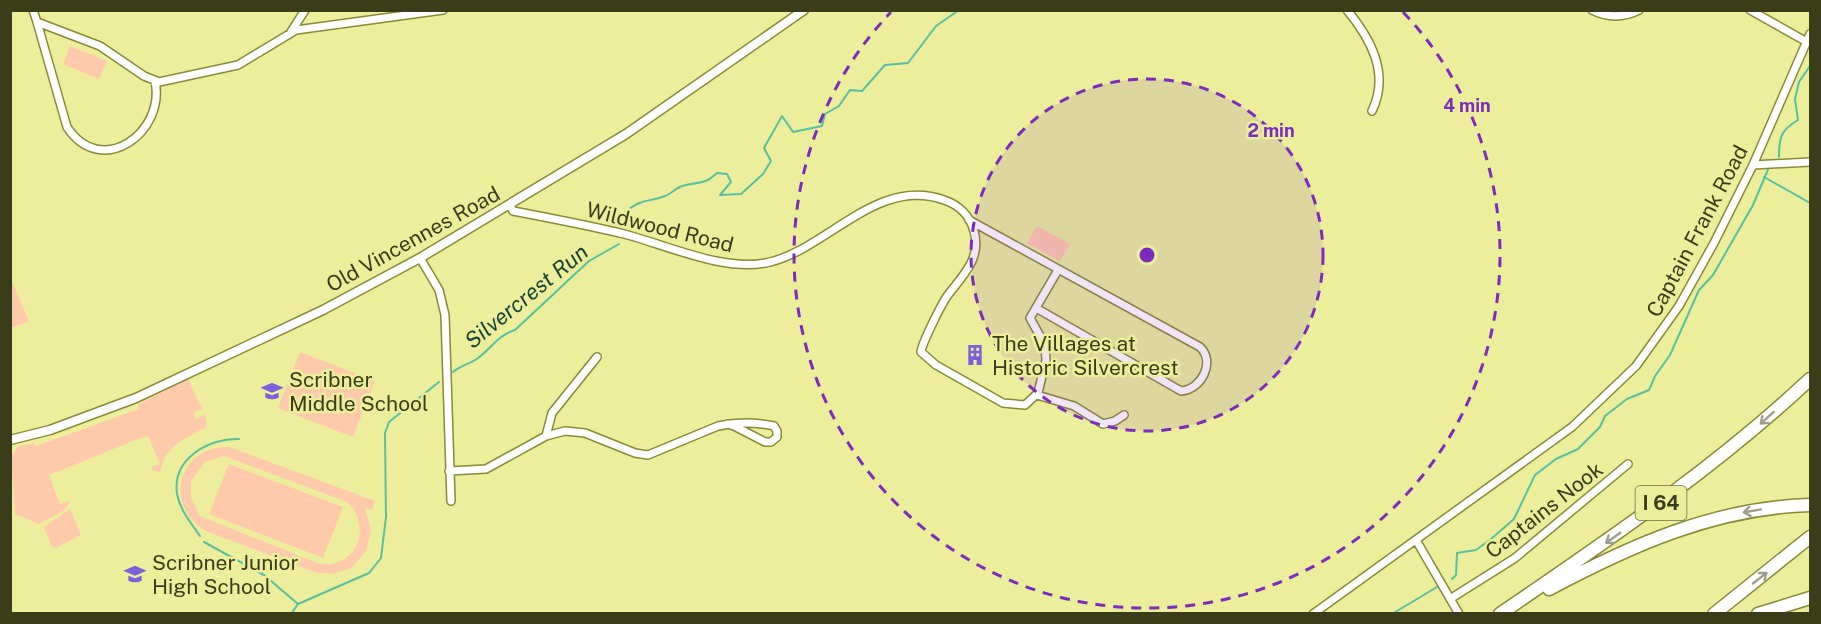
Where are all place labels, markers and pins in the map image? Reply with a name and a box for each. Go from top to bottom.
centre of rings [1137,245,1157,265]
place label: The Villages at Historic Silvercrest [992,331,1179,380]
building icon: The Villages at Historic Silvercrest [963,343,987,367]
place label: Scribner Middle School [289,367,428,416]
school or university icon: Scribner Middle School [260,379,284,403]
place label: Scribner Junior High School [152,550,299,599]
school or university icon: Scribner Junior High School [123,562,147,586]

